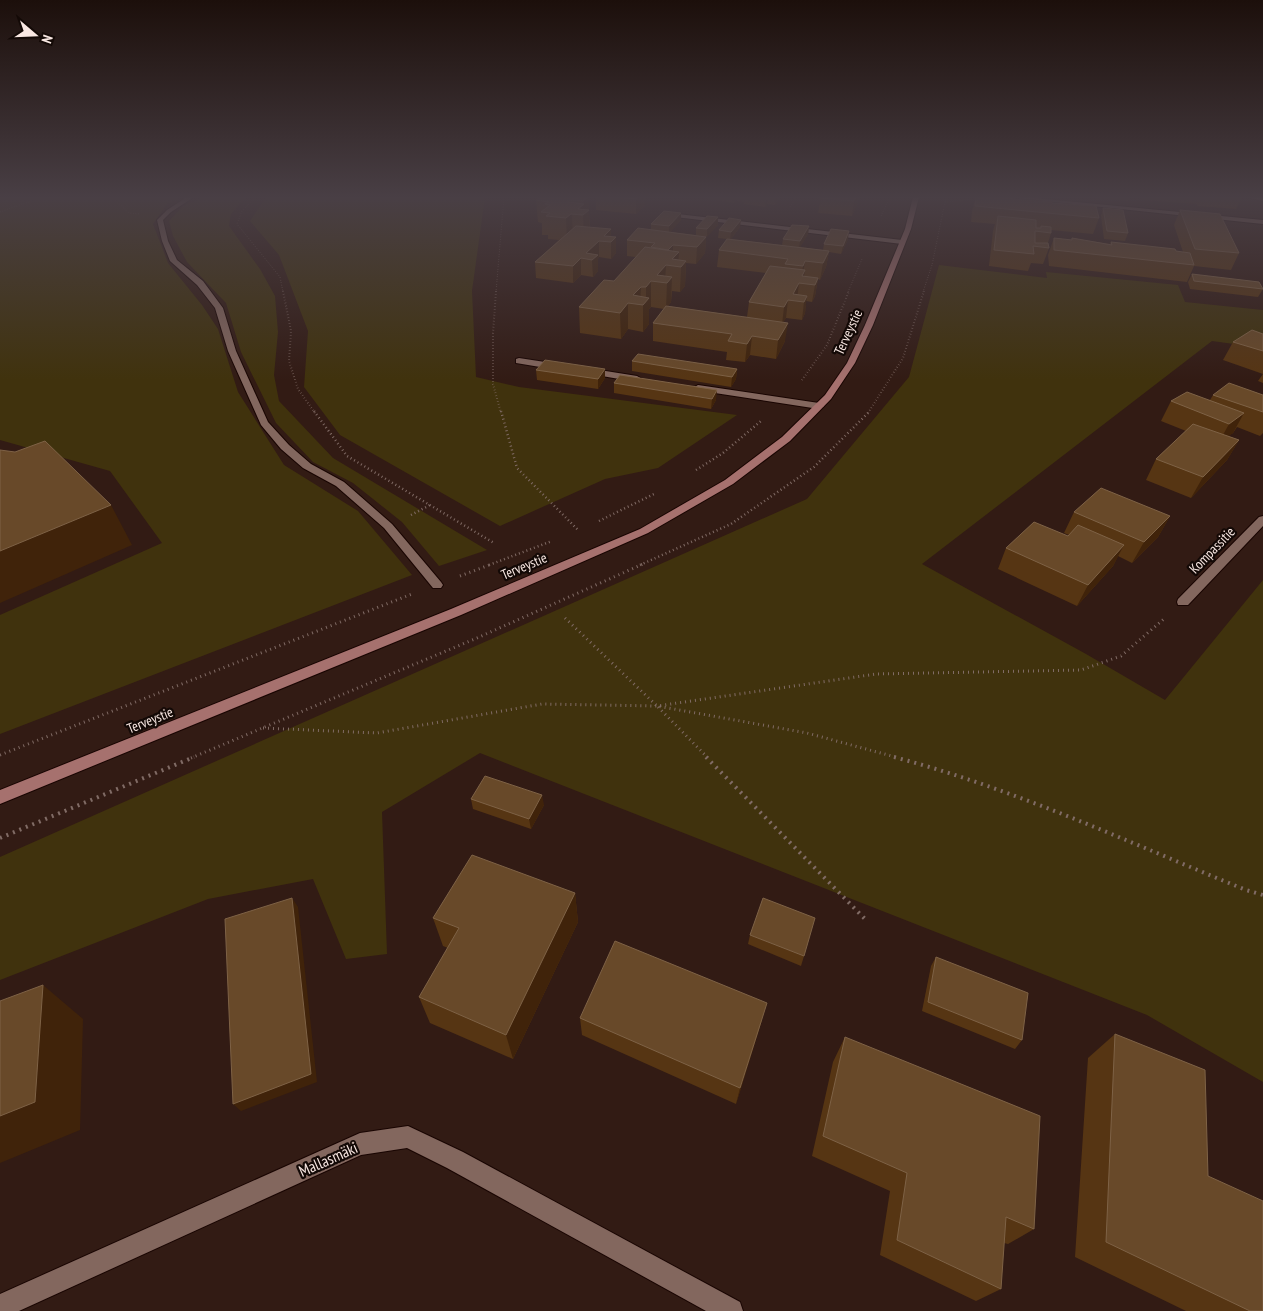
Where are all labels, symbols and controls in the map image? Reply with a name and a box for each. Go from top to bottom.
north arrow [10,10,60,60]
text: N [38,33,57,46]
street label: Terveystie [830,306,866,358]
street label: Kompassitie [1185,523,1239,577]
street label: Terveystie [498,548,550,584]
street label: Terveystie [124,703,176,737]
street label: Mallasmäki [295,1137,361,1181]

